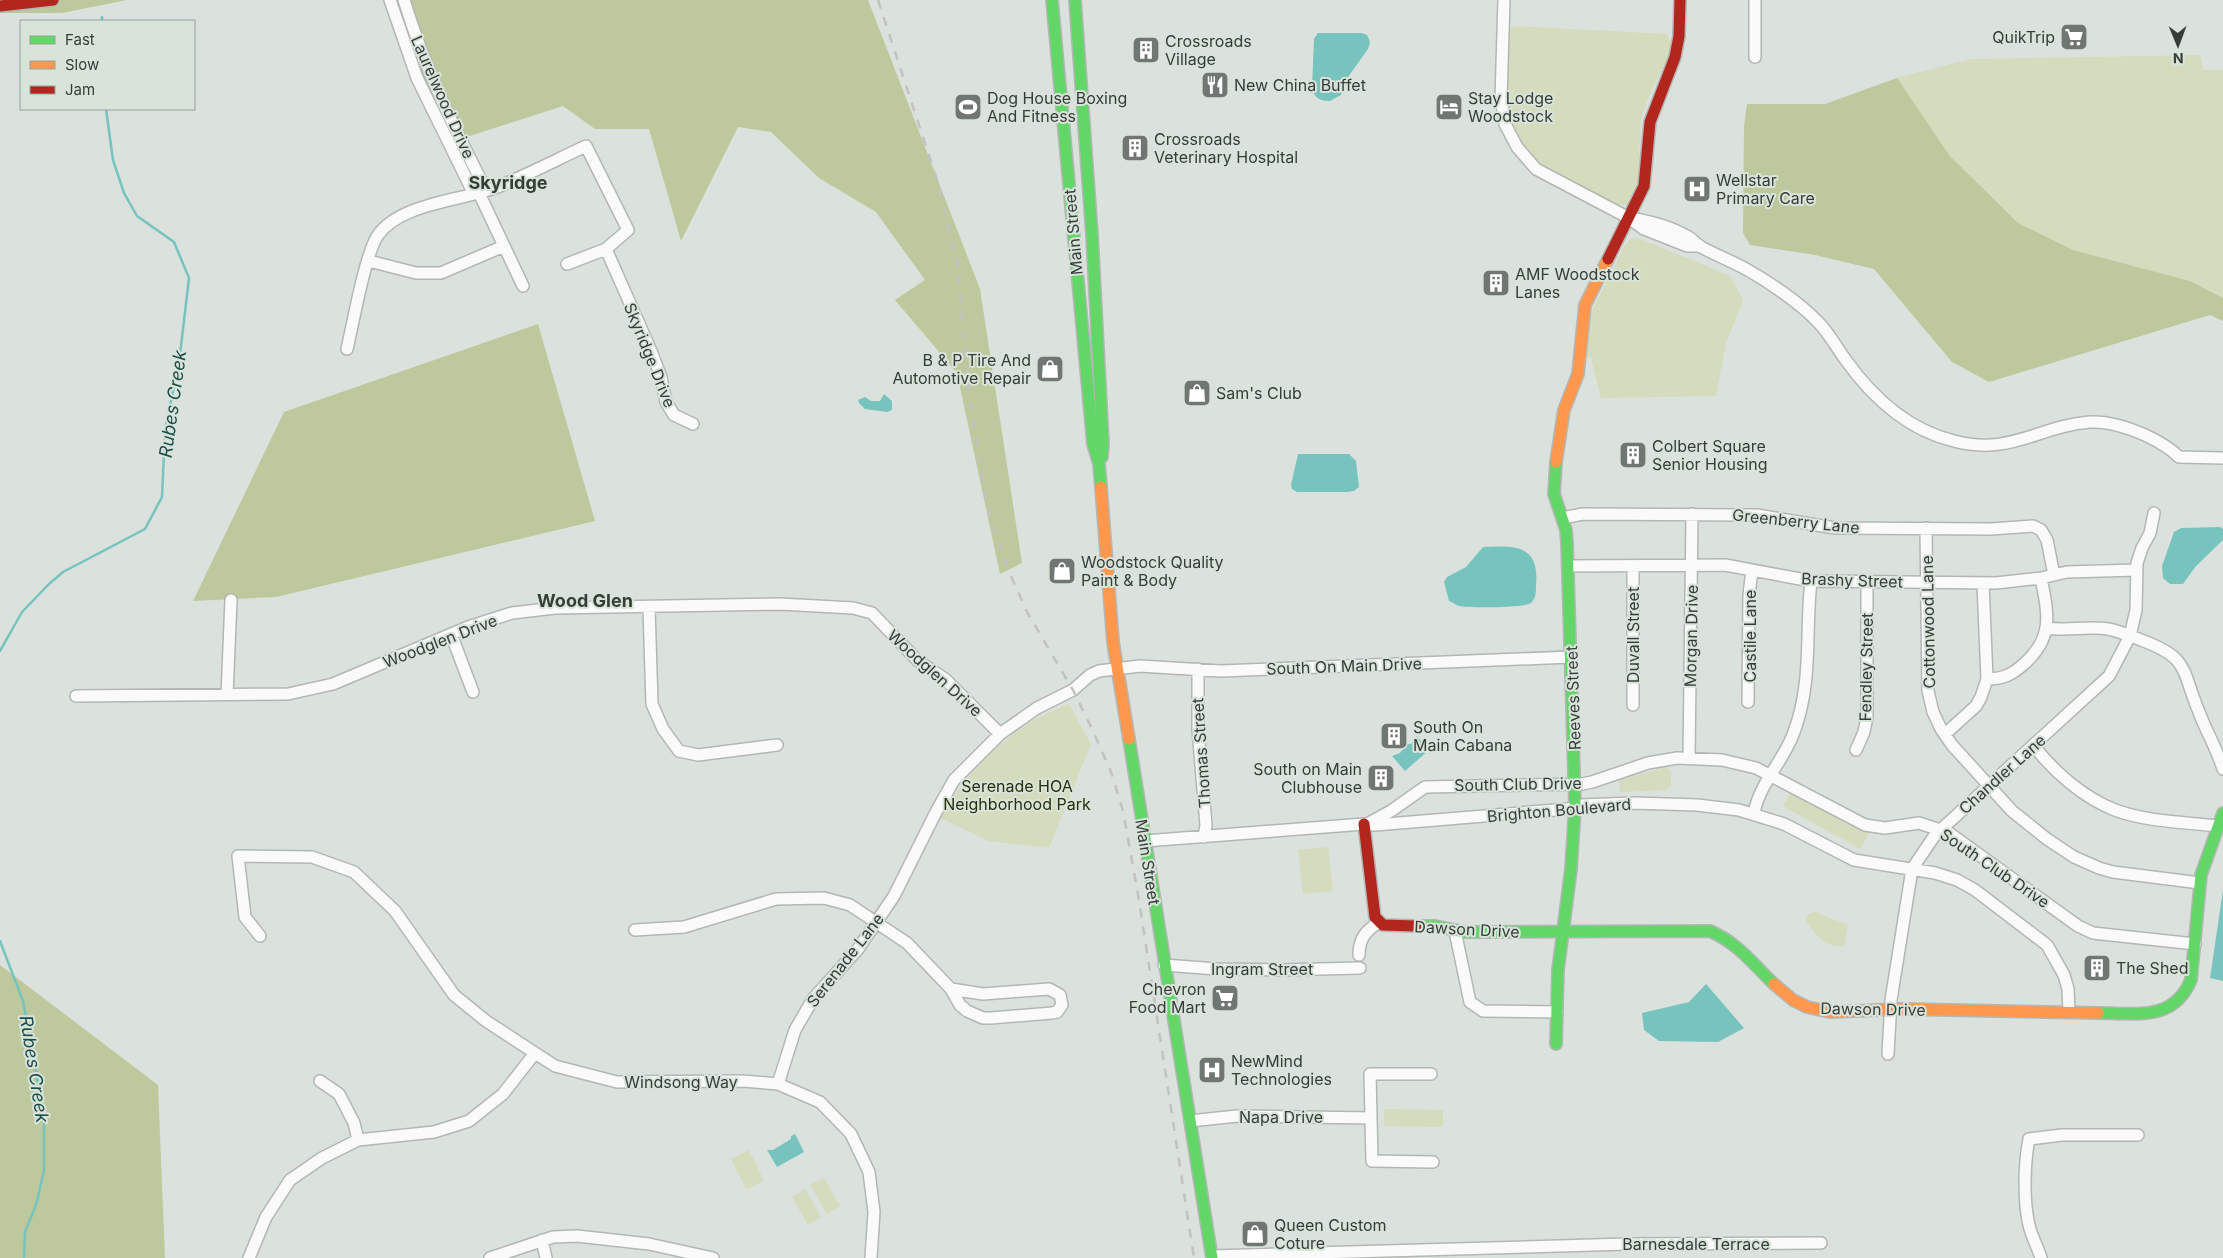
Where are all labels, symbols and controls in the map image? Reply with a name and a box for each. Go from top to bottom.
legend [20,20,195,110]
north arrow [2153,20,2203,70]
supermarket icon: QuikTrip [2059,22,2089,52]
place label: QuikTrip [1992,27,2055,47]
text: Fast [65,30,95,49]
place label: Crossroads Village [1165,31,1252,69]
street label: Laurelwood Drive [407,32,479,162]
building icon: Crossroads Village [1131,35,1161,65]
text: N [2173,50,2184,67]
text: Slow [65,55,99,74]
restaurant icon: New China Buffet [1200,70,1230,100]
place label: New China Buffet [1234,75,1366,95]
text: Jam [65,80,95,99]
place label: Dog House Boxing And Fitness [987,88,1127,126]
place label: Stay Lodge Woodstock [1468,88,1553,126]
sports icon: Dog House Boxing And Fitness [953,92,983,122]
hotel icon: Stay Lodge Woodstock [1434,92,1464,122]
place label: Crossroads Veterinary Hospital [1154,129,1298,167]
building icon: Crossroads Veterinary Hospital [1120,133,1150,163]
place label: Wellstar Primary Care [1716,170,1815,208]
district label: Skyridge [469,172,548,193]
hospital icon: Wellstar Primary Care [1682,174,1712,204]
street label: Main Street [1059,188,1087,276]
place label: AMF Woodstock Lanes [1515,264,1640,302]
building icon: AMF Woodstock Lanes [1481,268,1511,298]
street label: Skyridge Drive [620,300,680,410]
water label: Rubes Creek [155,348,191,459]
place label: B & P Tire And Automotive Repair [892,350,1031,388]
shop icon: B & P Tire And Automotive Repair [1035,354,1065,384]
shop icon: Sam's Club [1182,378,1212,408]
place label: Sam's Club [1216,383,1302,403]
place label: Colbert Square Senior Housing [1652,436,1768,474]
building icon: Colbert Square Senior Housing [1618,440,1648,470]
street label: Greenberry Lane [1731,504,1861,538]
place label: Woodstock Quality Paint & Body [1081,552,1223,590]
street label: Cottonwood Lane [1917,555,1939,689]
shop icon: Woodstock Quality Paint & Body [1047,556,1077,586]
street label: Brashy Street [1801,568,1903,592]
street label: Morgan Drive [1680,585,1702,687]
street label: Duvall Street [1623,587,1643,683]
district label: Wood Glen [537,590,633,611]
street label: Castile Lane [1740,590,1760,682]
street label: Woodglen Drive [380,610,500,672]
street label: Fendley Street [1855,612,1877,722]
street label: Woodglen Drive [883,625,987,721]
street label: Reeves Street [1561,645,1585,751]
street label: South On Main Drive [1266,653,1422,679]
street label: Thomas Street [1187,697,1215,809]
place label: South On Main Cabana [1413,717,1512,755]
building icon: South On Main Cabana [1379,721,1409,751]
street label: Chandler Lane [1954,730,2050,818]
place label: South on Main Clubhouse [1253,759,1362,797]
building icon: South on Main Clubhouse [1366,763,1396,793]
street label: South Club Drive [1454,773,1582,795]
park label: Serenade HOA Neighborhood Park [943,776,1091,814]
street label: Brighton Boulevard [1486,794,1632,826]
street label: Main Street [1131,818,1165,906]
street label: South Club Drive [1937,824,2053,912]
street label: Serenade Lane [802,909,888,1011]
street label: Dawson Drive [1414,916,1520,942]
building icon: The Shed [2082,953,2112,983]
place label: The Shed [2116,958,2188,978]
street label: Ingram Street [1211,959,1313,979]
place label: Chevron Food Mart [1129,979,1206,1017]
supermarket icon: Chevron Food Mart [1210,983,1240,1013]
street label: Dawson Drive [1820,998,1926,1020]
water label: Rubes Creek [16,1014,54,1125]
place label: NewMind Technologies [1231,1051,1332,1089]
hospital icon: NewMind Technologies [1197,1055,1227,1085]
street label: Windsong Way [624,1072,738,1092]
street label: Napa Drive [1239,1107,1323,1127]
place label: Queen Custom Coture [1274,1215,1387,1253]
shop icon: Queen Custom Coture [1240,1219,1270,1249]
street label: Barnesdale Terrace [1622,1234,1770,1254]

